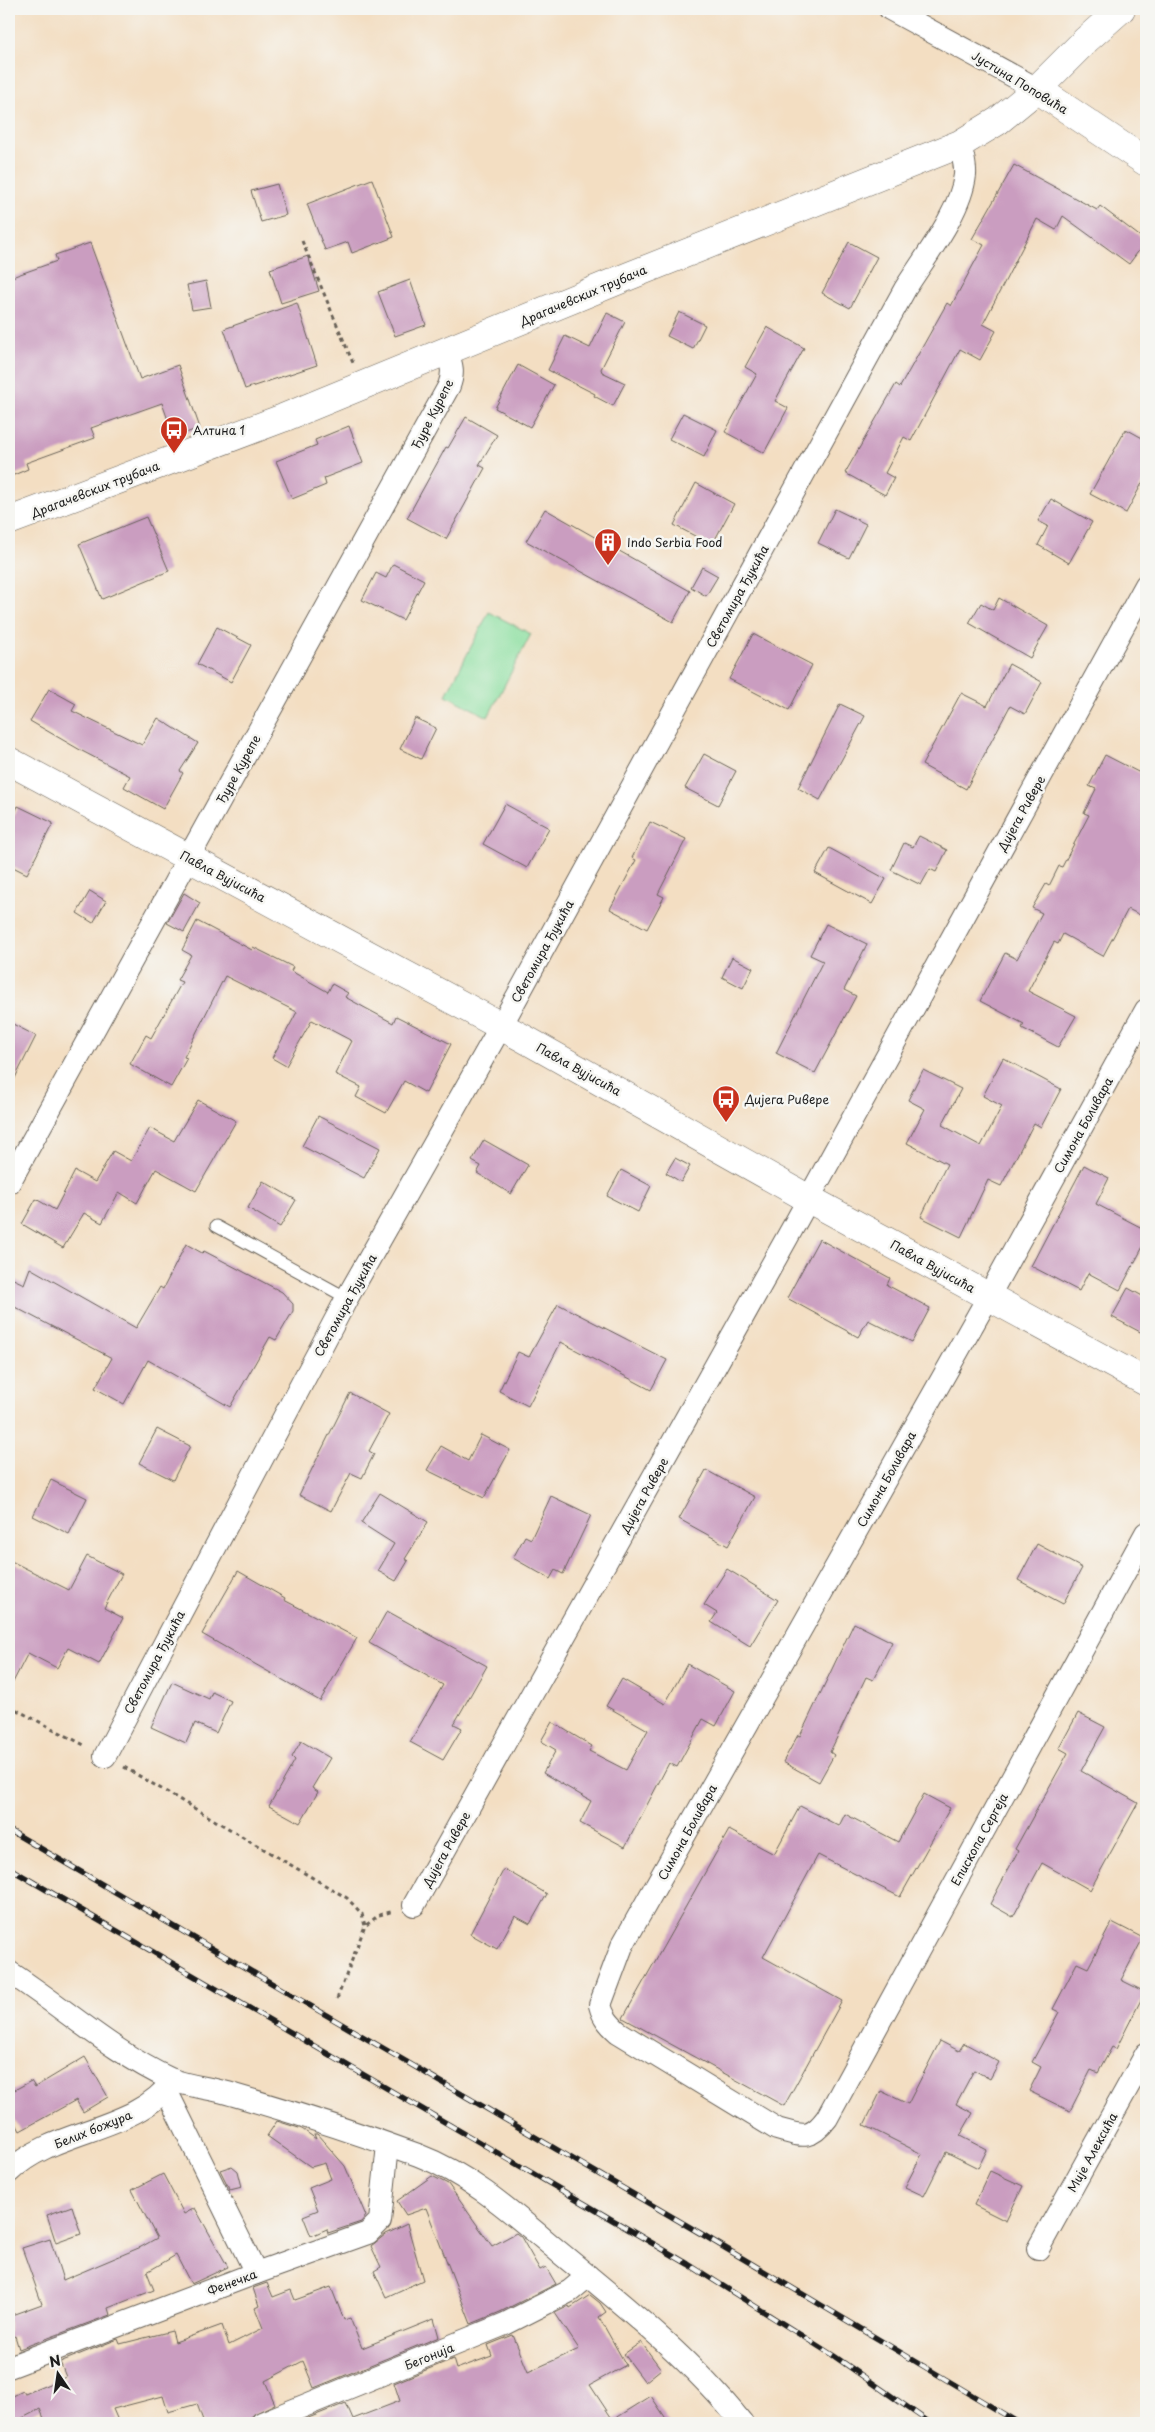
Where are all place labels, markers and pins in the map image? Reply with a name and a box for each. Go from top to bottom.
bus stop icon: Алтина 1 [159,415,189,454]
place label: Алтина 1 [193,421,245,439]
building icon: Indo Serbia Food [593,527,623,566]
place label: Indo Serbia Food [627,533,722,551]
bus stop icon: Дијега Ривере [711,1084,741,1123]
place label: Дијега Ривере [744,1090,829,1108]

